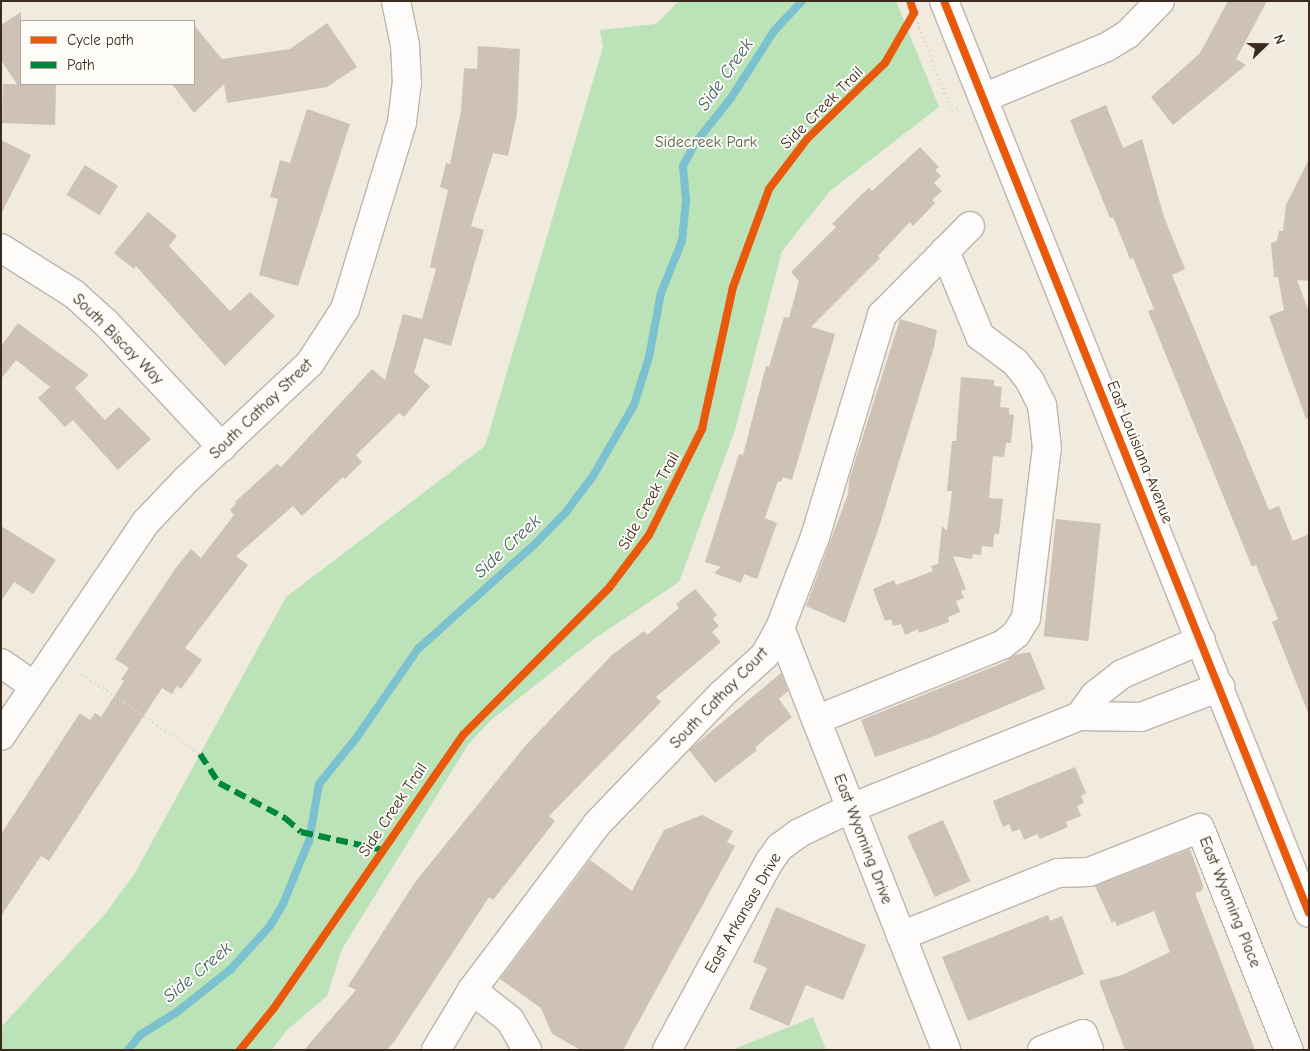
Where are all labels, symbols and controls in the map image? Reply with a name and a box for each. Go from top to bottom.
legend [20,20,195,85]
north arrow [1240,20,1290,70]
text: Cycle path [67,31,134,49]
text: N [1270,32,1289,47]
water label: Side Creek [693,35,759,115]
text: Path [67,56,95,74]
street label: Side Creek Trail [777,63,867,153]
park label: Sidecreek Park [655,132,757,152]
street label: South Biscay Way [69,290,167,388]
street label: South Cathay Street [205,355,317,463]
street label: East Louisiana Avenue [1103,378,1177,526]
street label: Side Creek Trail [614,449,684,553]
water label: Side Creek [470,511,546,583]
street label: South Cathay Court [666,643,772,753]
street label: Side Creek Trail [355,759,431,861]
street label: East Wyoming Drive [829,771,897,907]
street label: East Wyoming Place [1195,834,1265,970]
street label: East Arkansas Drive [701,849,785,977]
water label: Side Creek [159,938,237,1008]

